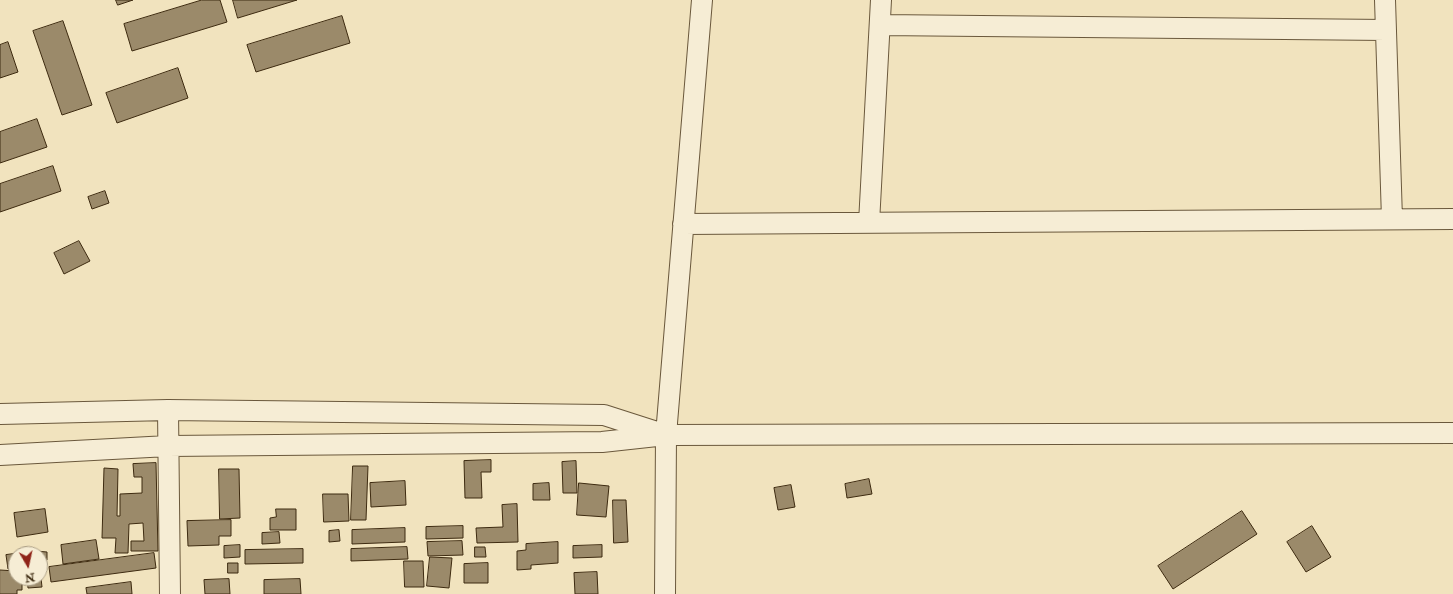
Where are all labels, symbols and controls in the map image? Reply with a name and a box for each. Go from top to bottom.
north arrow [8,546,48,586]
text: N [24,570,36,585]

